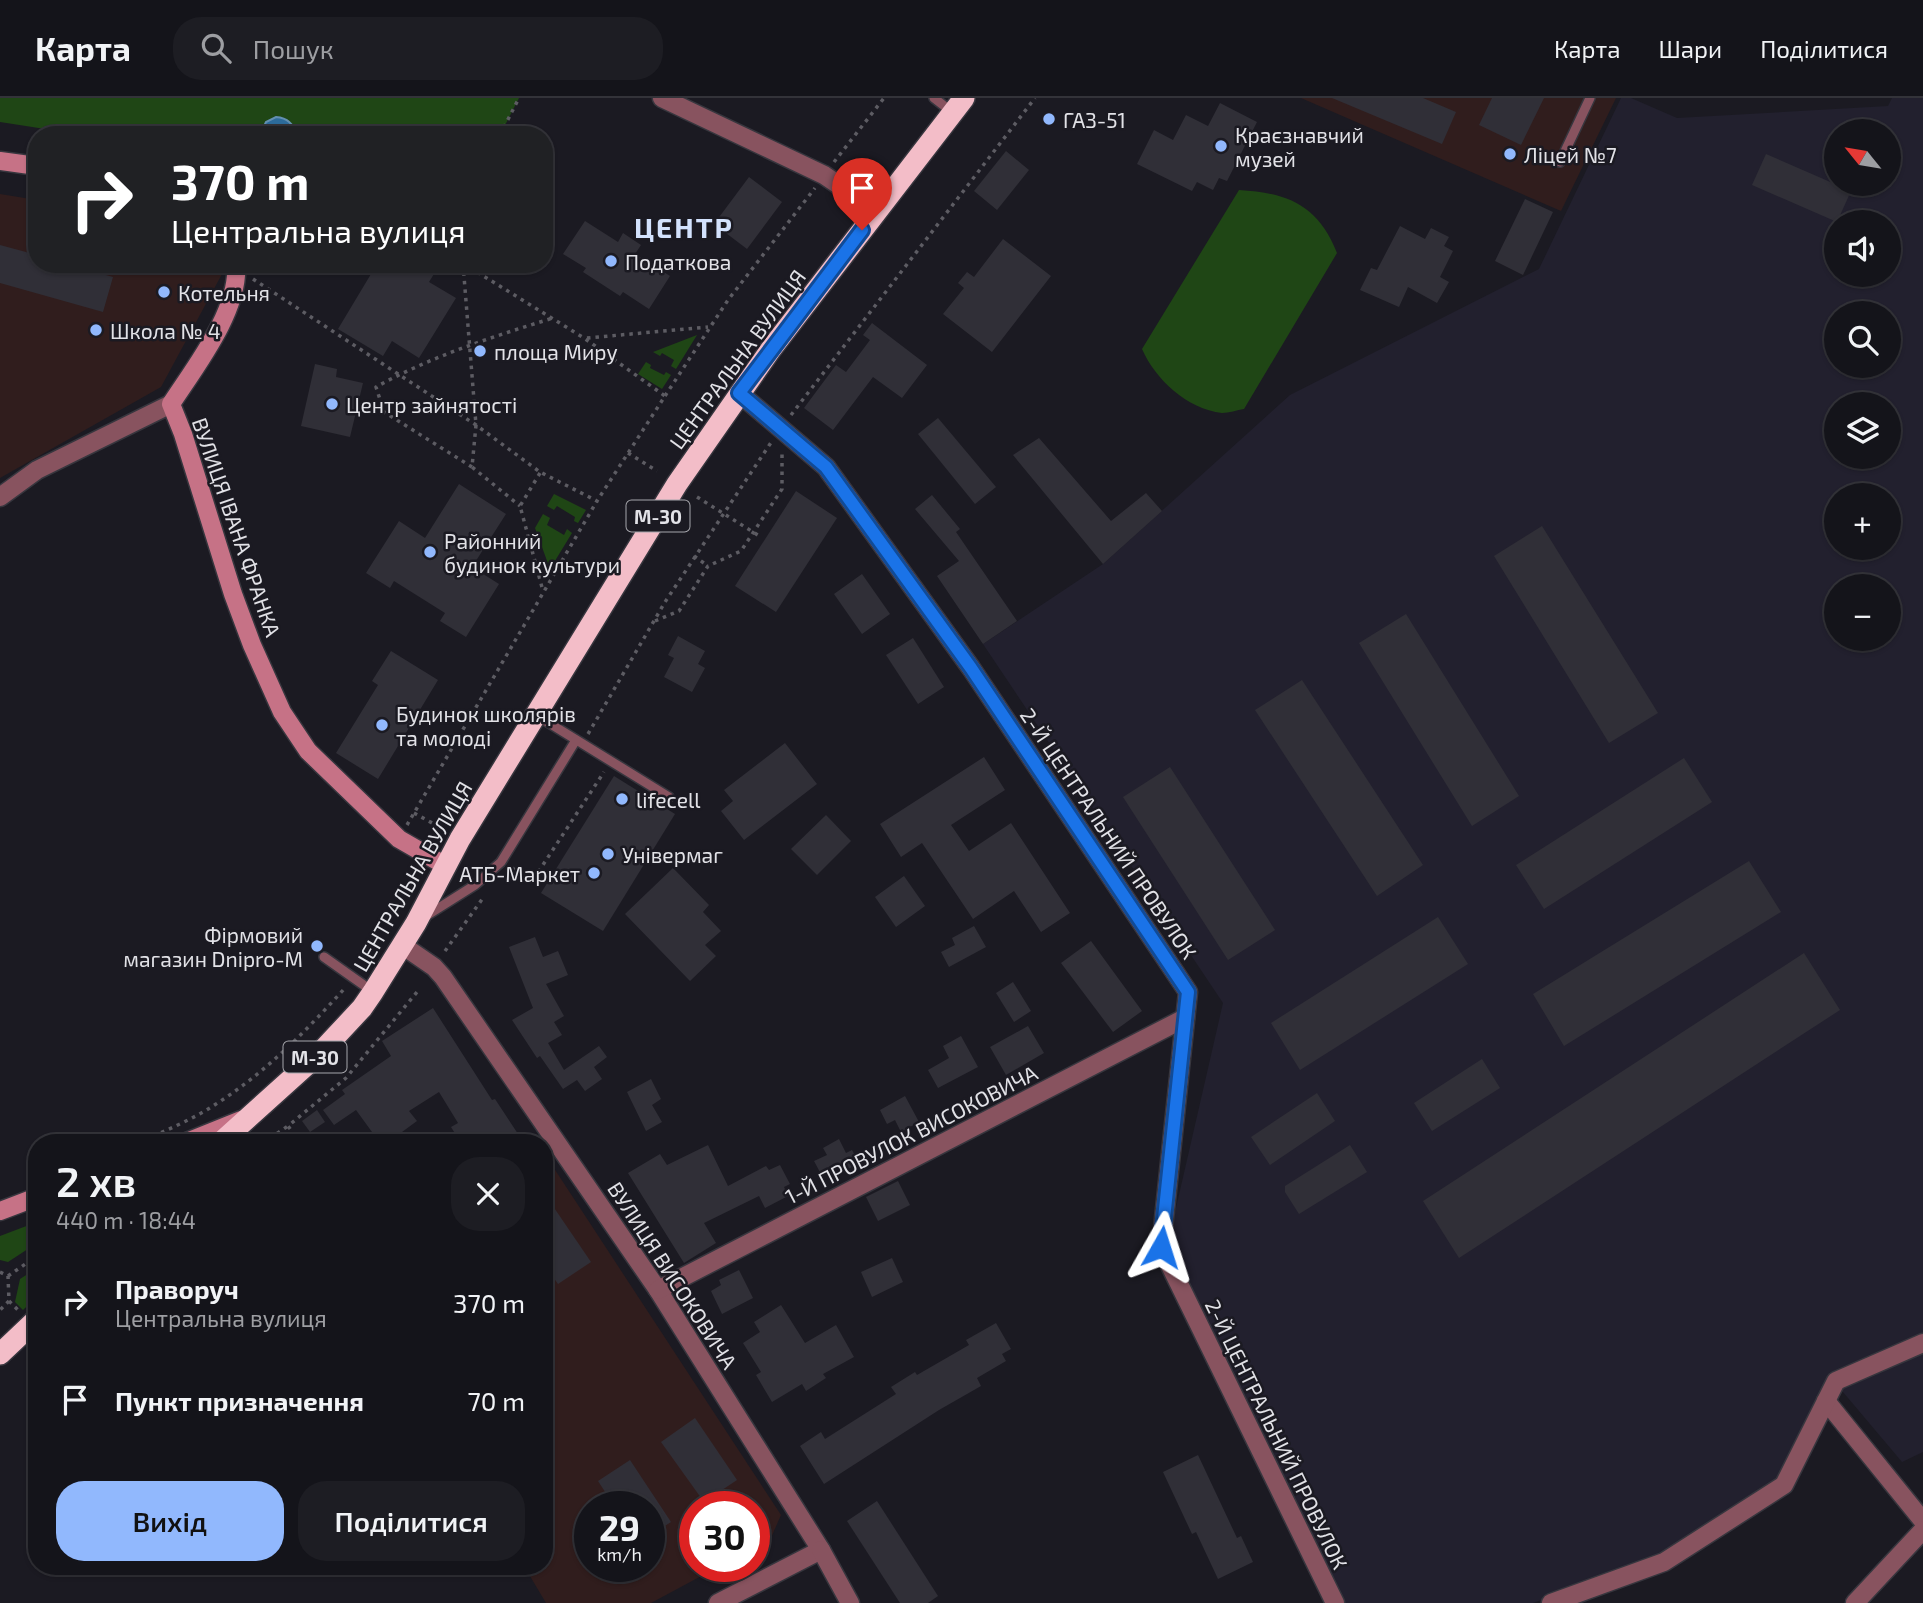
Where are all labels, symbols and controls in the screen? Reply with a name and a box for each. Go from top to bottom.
search box [173,17,663,80]
text: Карта [35,28,131,68]
icon: search [197,29,235,67]
text: Пошук [253,33,334,64]
text: Карта [1554,34,1621,63]
text: Шари [1659,34,1722,63]
text: Поділитися [1760,34,1888,63]
place label: ГАЗ-51 [1063,107,1126,132]
marker: ГАЗ-51 [1041,111,1057,127]
north arrow [1824,119,1900,196]
map controls [1824,119,1901,651]
place label: Краєзнавчий музей [1235,122,1364,172]
marker: Краєзнавчий музей [1213,138,1229,154]
place label: Ліцей №7 [1524,142,1617,167]
marker: Ліцей №7 [1502,146,1518,162]
text: 370 m [171,151,309,210]
icon: right [56,154,147,245]
pin [832,158,892,230]
icon: arrive [843,169,881,207]
district label: ЦЕНТР [634,210,734,244]
button: sound [1824,210,1901,287]
text: Центральна вулиця [171,211,466,249]
place label: Податкова [625,249,731,274]
marker: Податкова [603,253,619,269]
street label: ЦЕНТРАЛЬНА ВУЛИЦЯ [664,265,810,453]
place label: Котельня [178,280,270,305]
marker: Котельня [156,284,172,300]
button: search [1824,301,1901,378]
place label: Школа № 4 [110,318,221,343]
marker: Школа № 4 [88,322,104,338]
place label: площа Миру [494,339,618,365]
marker: площа Миру [472,343,488,359]
place label: Центр зайнятості [346,392,517,417]
button: layers [1824,392,1901,469]
marker: Центр зайнятості [324,396,340,412]
street label: ВУЛИЦЯ ІВАНА ФРАНКА [188,414,286,640]
button: + [1824,483,1901,560]
road number: М-30 [626,500,690,532]
place label: Районний будинок культури [444,528,620,578]
marker: Районний будинок культури [422,544,438,560]
button: − [1824,574,1901,651]
place label: Будинок школярів та молоді [396,701,576,750]
street label: 2-Й ЦЕНТРАЛЬНИЙ ПРОВУЛОК [1016,703,1202,963]
marker: Будинок школярів та молоді [374,717,390,733]
street label: ЦЕНТРАЛЬНА ВУЛИЦЯ [347,776,477,976]
place label: lifecell [636,787,701,812]
marker: lifecell [614,791,630,807]
place label: Універмаг [622,842,723,867]
marker: Універмаг [600,846,616,862]
place label: АТБ-Маркет [459,861,580,886]
marker: АТБ-Маркет [586,865,602,881]
place label: Фірмовий магазин Dnipro-M [123,922,303,971]
marker: Фірмовий магазин Dnipro-M [309,938,325,954]
road number: М-30 [284,1042,346,1072]
street label: 1-Й ПРОВУЛОК ВИСОКОВИЧА [781,1059,1041,1209]
text: 2 хв [56,1155,136,1205]
button: close [451,1157,525,1231]
street label: ВУЛИЦЯ ВИСОКОВИЧА [603,1177,743,1373]
text: 440 m · 18:44 [56,1206,196,1234]
position arrow [1124,1210,1198,1284]
text: Праворуч [115,1273,239,1304]
icon: right [56,1283,94,1321]
text: 370 m [453,1287,525,1318]
street label: 2-Й ЦЕНТРАЛЬНИЙ ПРОВУЛОК [1201,1295,1353,1573]
text: Центральна вулиця [115,1304,327,1332]
icon: arrive [56,1381,94,1419]
text: Пункт призначення [115,1385,364,1416]
text: 70 m [467,1385,525,1416]
button: Вихід [56,1481,284,1561]
button: Поділитися [298,1481,525,1561]
speed limit sign: 30 [679,1491,770,1582]
text: 29 [599,1506,640,1548]
text: km/h [597,1543,642,1565]

